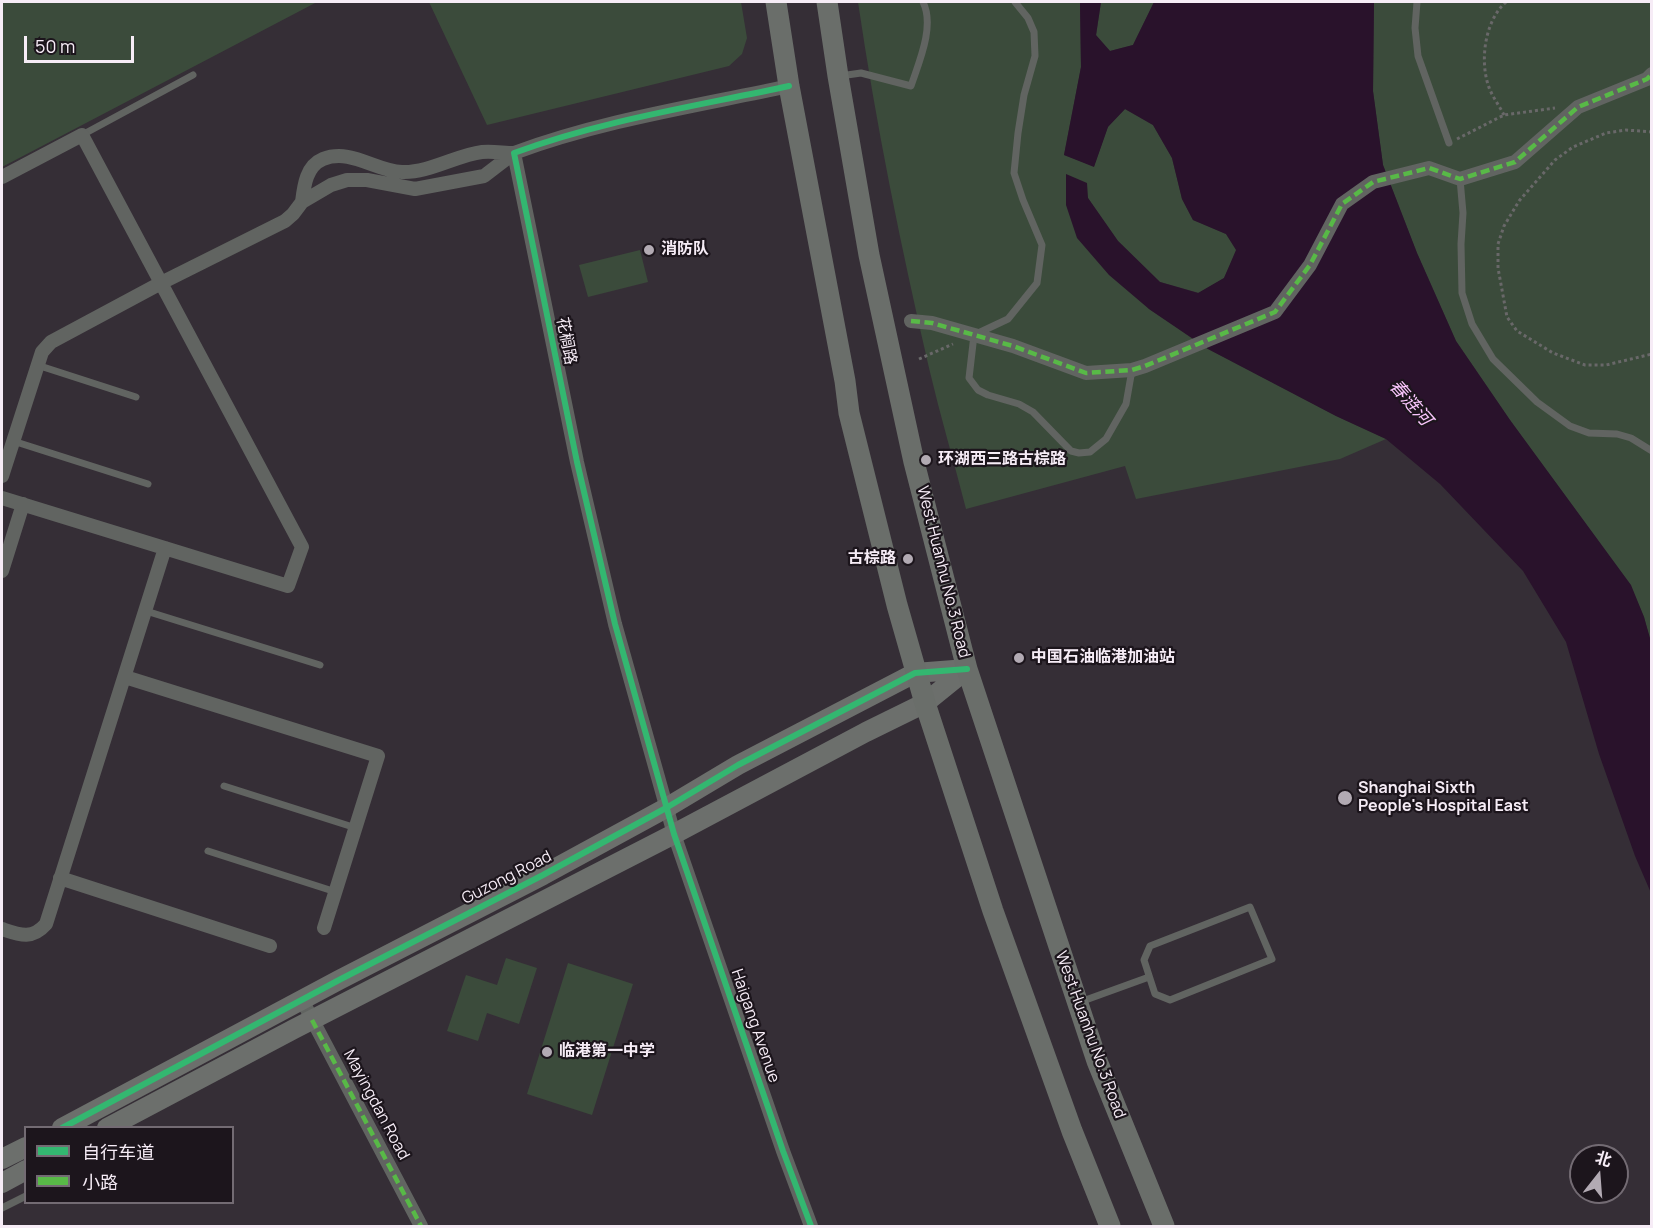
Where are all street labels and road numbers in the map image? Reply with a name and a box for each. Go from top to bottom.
street label: 花榈路 [552,316,580,366]
street label: West Huanhu No.3 Road [912,484,974,660]
street label: Guzong Road [459,847,555,909]
street label: West Huanhu No.3 Road [1051,949,1129,1121]
street label: Haigang Avenue [727,967,783,1085]
street label: Mayingdan Road [339,1047,413,1163]

